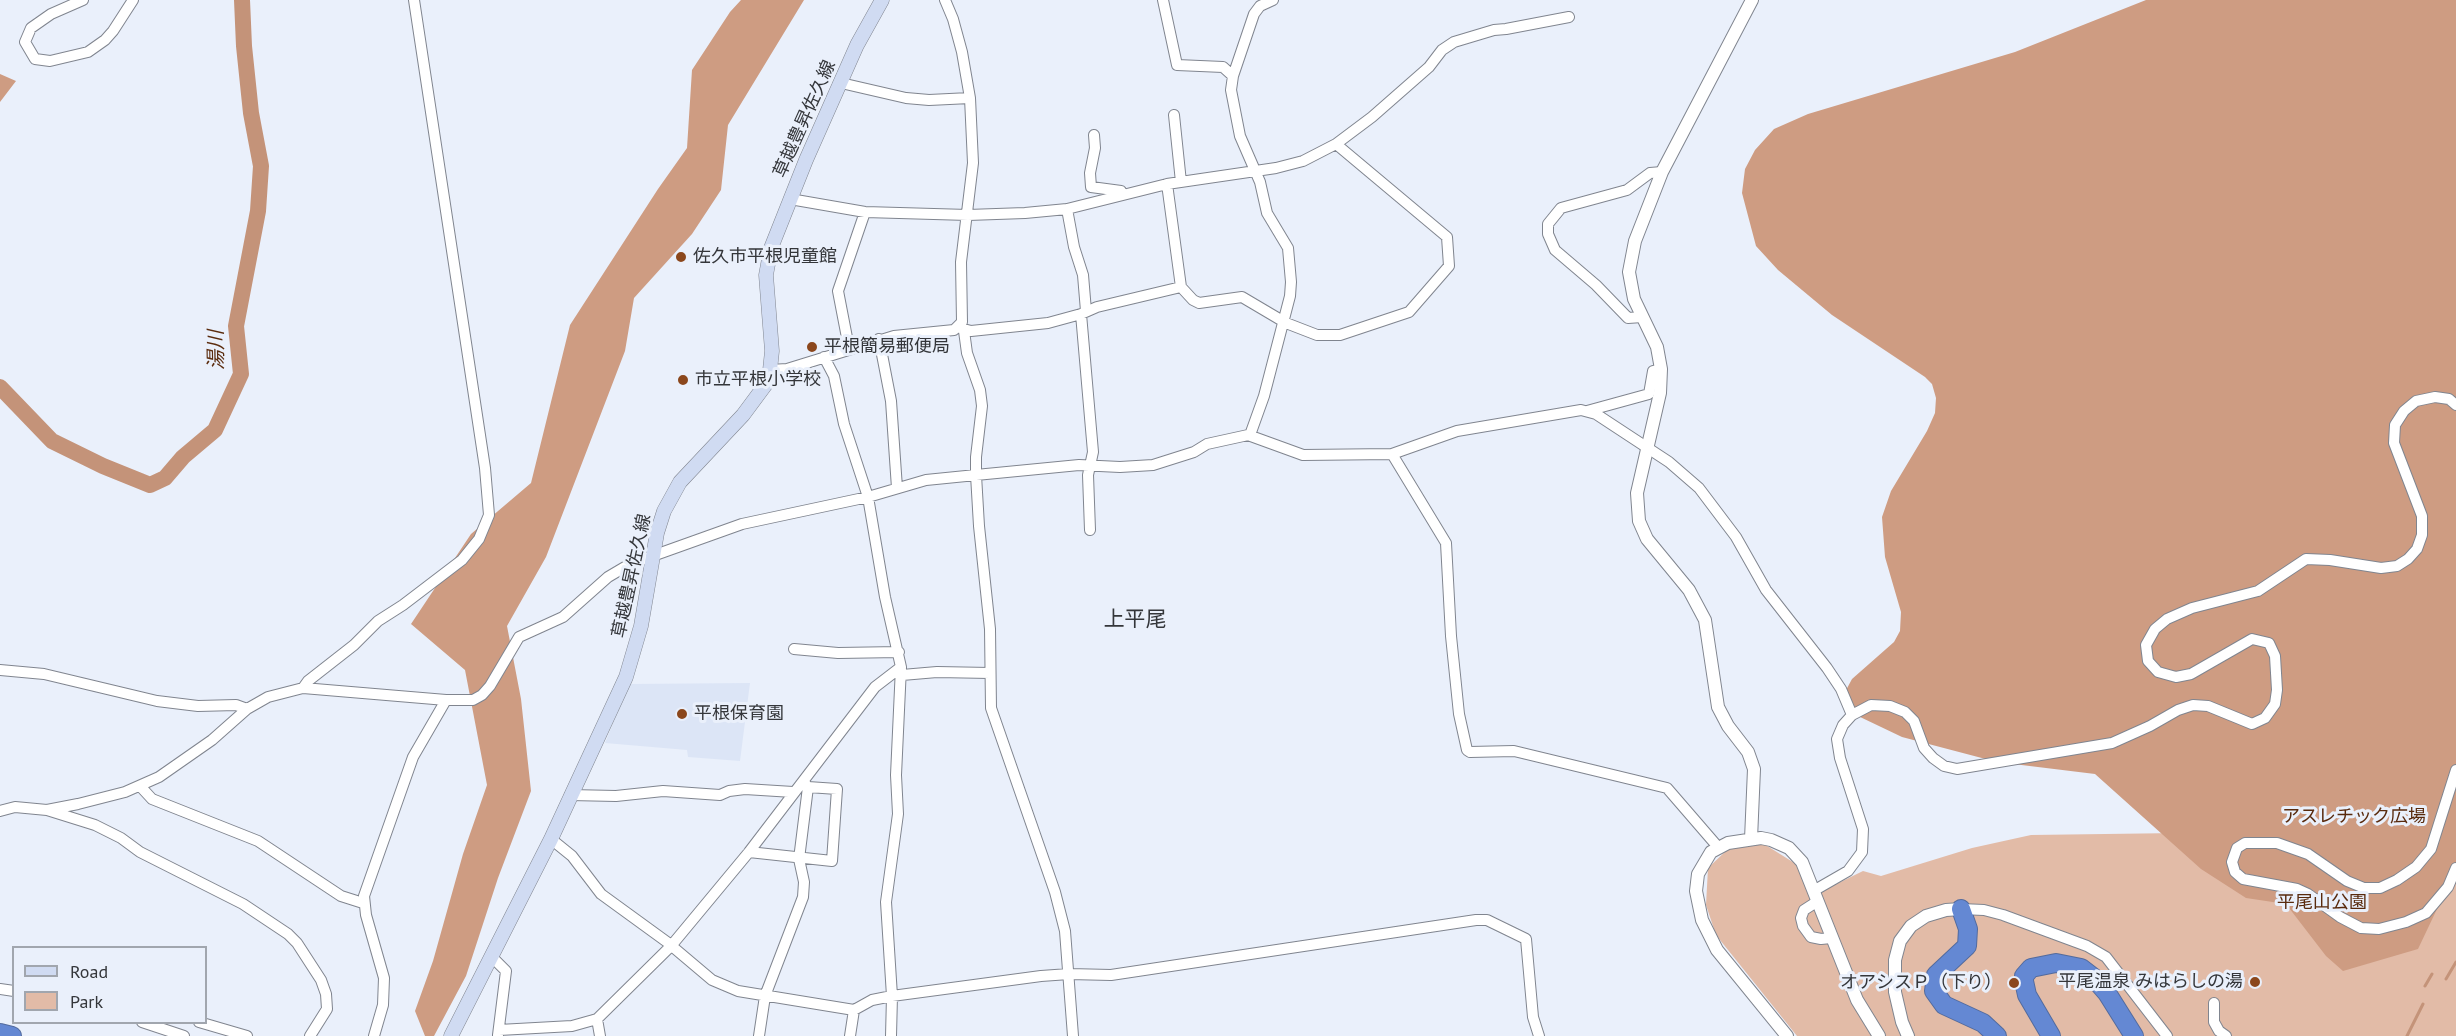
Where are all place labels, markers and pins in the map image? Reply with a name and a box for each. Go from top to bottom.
place label: 佐久市平根児童館 [693,246,837,268]
marker: 佐久市平根児童館 [674,250,688,264]
place label: 平根簡易郵便局 [824,336,950,358]
marker: 平根簡易郵便局 [805,340,819,354]
place label: 市立平根小学校 [695,369,821,391]
marker: 市立平根小学校 [676,373,690,387]
place label: 平根保育園 [694,703,784,725]
marker: 平根保育園 [675,707,689,721]
place label: 平尾温泉 みはらしの湯 [2058,971,2243,993]
place label: オアシスＰ（下り） [1840,972,2002,994]
marker: 平尾温泉 みはらしの湯 [2248,975,2262,989]
marker: オアシスＰ（下り） [2007,976,2021,990]

